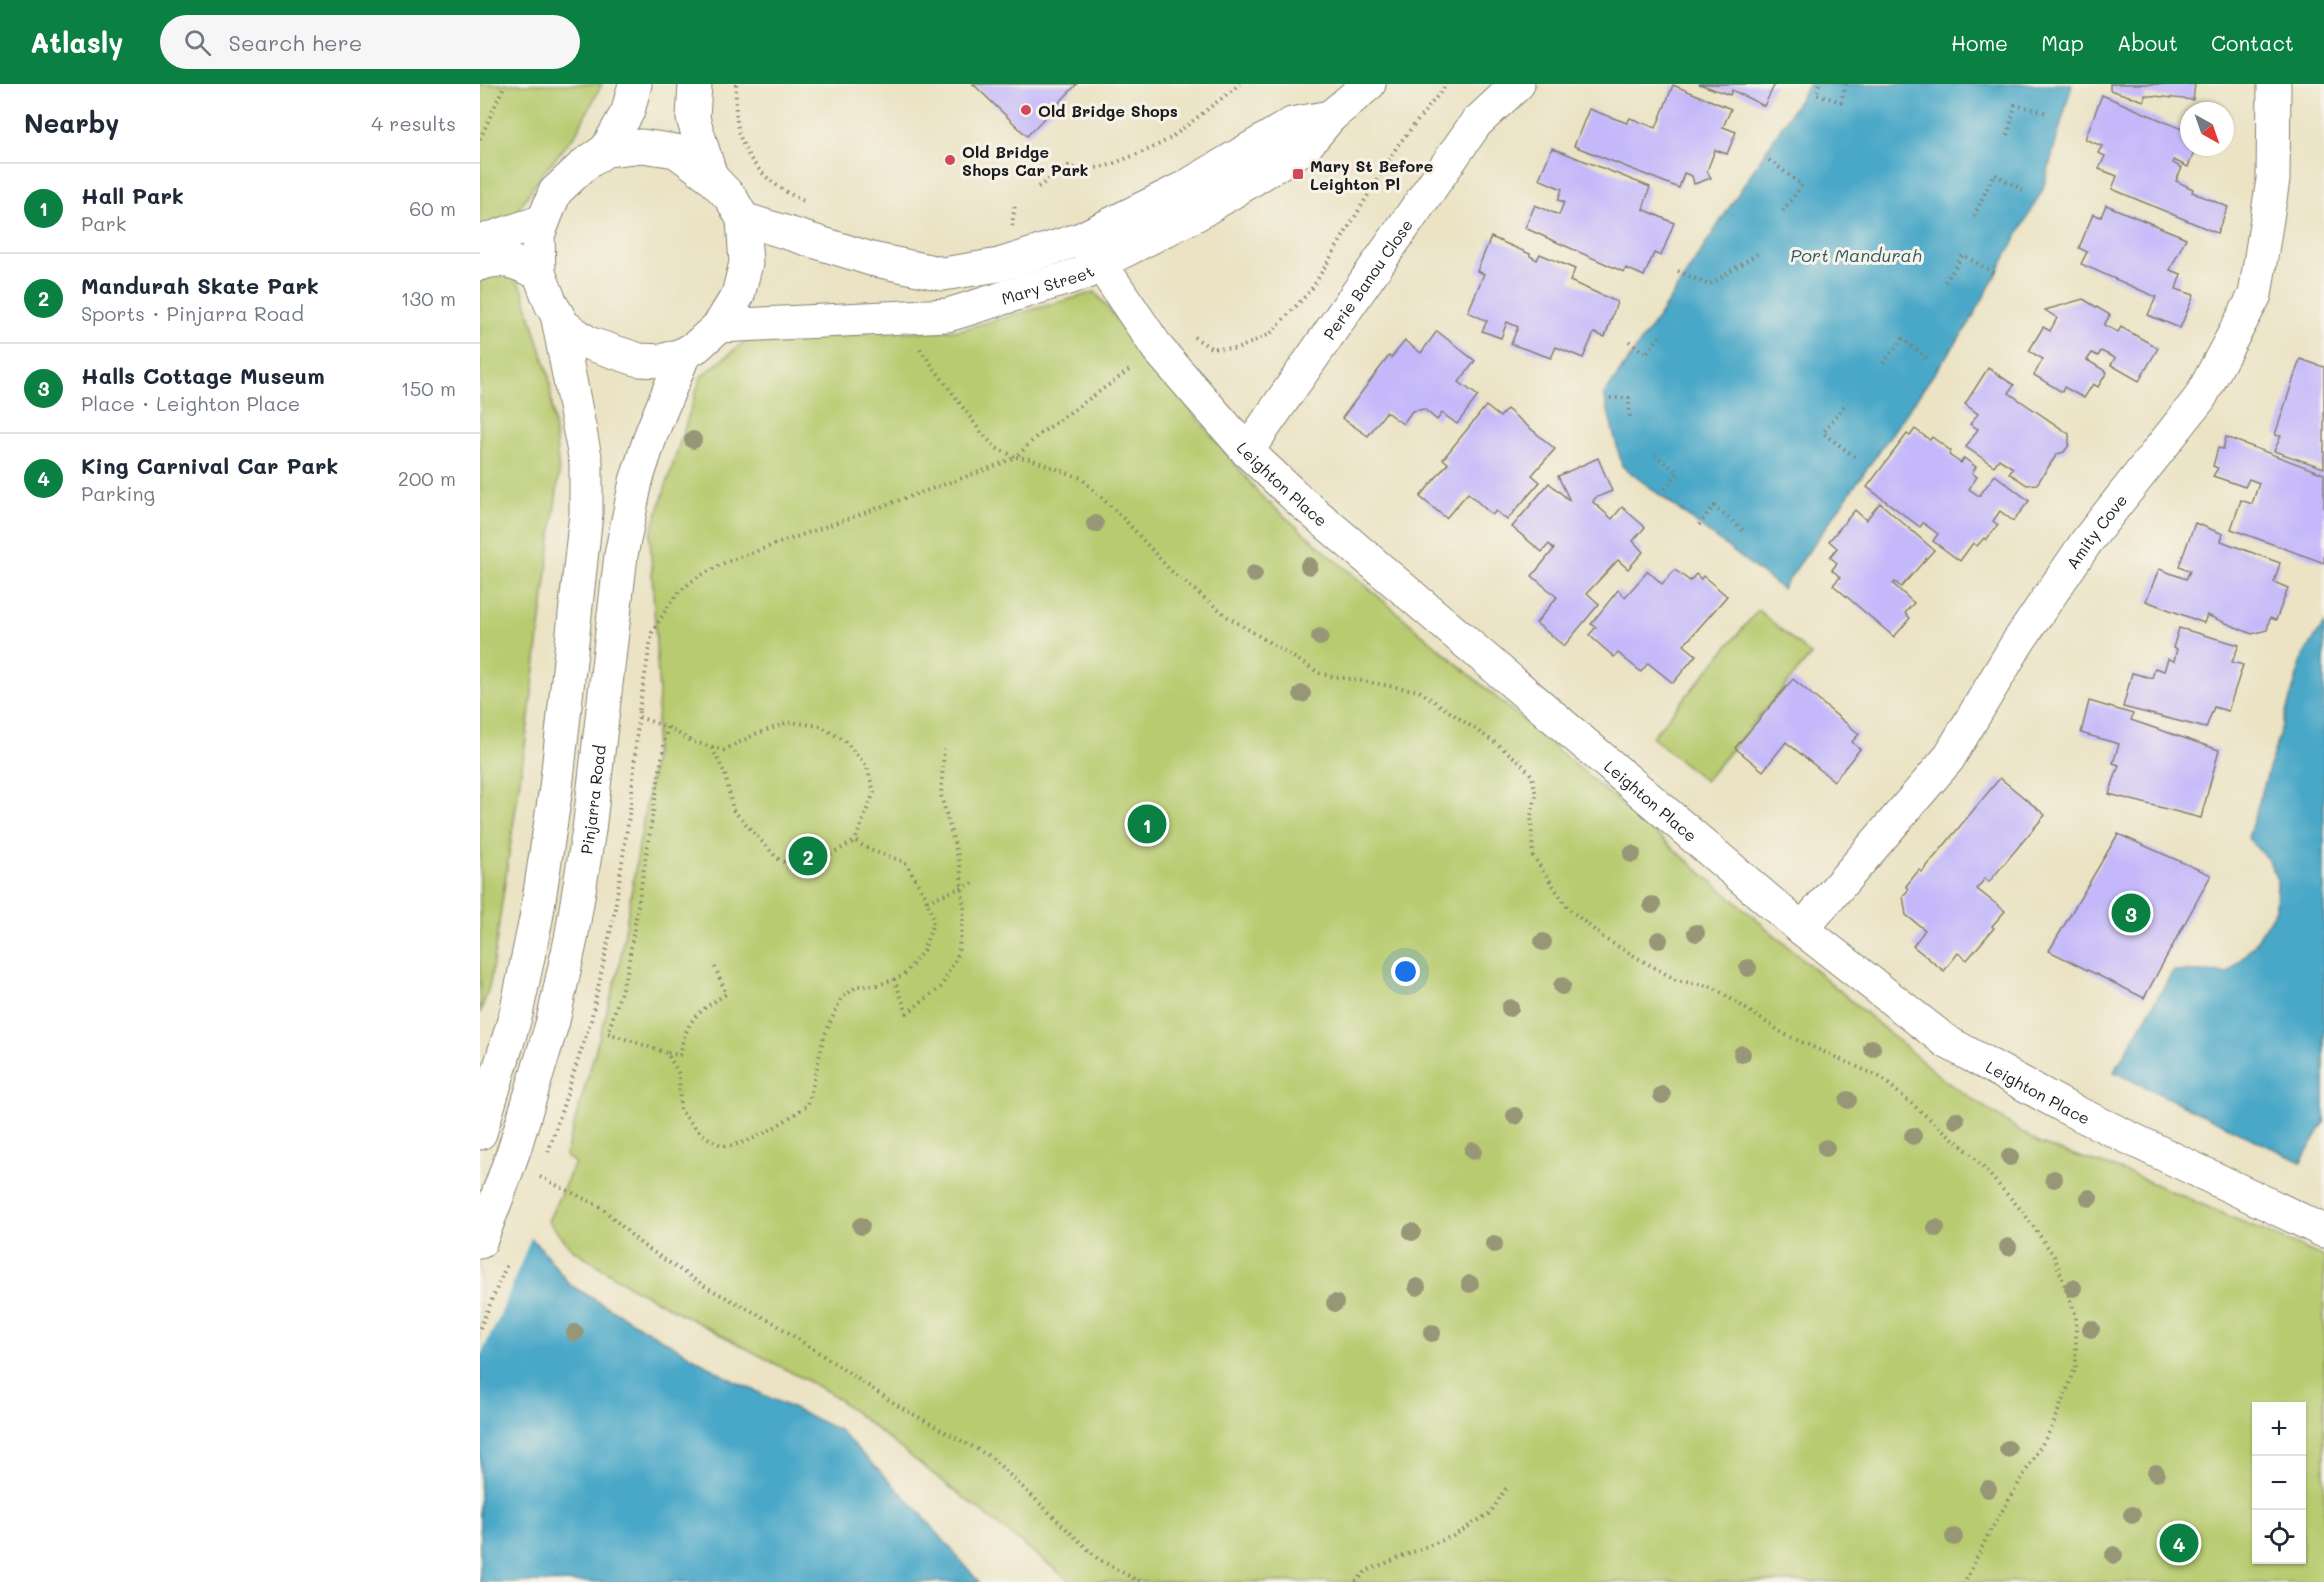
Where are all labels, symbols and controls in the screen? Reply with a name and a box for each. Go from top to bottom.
search box [160,15,580,69]
text: Atlasly [30,24,124,60]
icon: search [181,26,214,59]
text: Search here [229,28,362,57]
text: Home [1951,29,2008,56]
text: Map [2041,29,2084,56]
text: About [2117,29,2178,56]
text: Contact [2211,29,2294,56]
place label: Old Bridge Shops [1038,100,1178,121]
north arrow [2180,102,2234,156]
marker: Old Bridge Shops [1019,103,1033,117]
text: Nearby [24,106,119,140]
text: 4 results [371,110,456,136]
place label: Old Bridge Shops Car Park [962,141,1088,180]
marker: Old Bridge Shops Car Park [943,153,957,167]
place label: Mary St Before Leighton Pl [1310,155,1433,194]
marker: Mary St Before Leighton Pl [1291,167,1305,181]
text: Hall Park [81,181,184,210]
text: 1 [39,195,48,221]
text: 60 m [409,195,456,221]
text: Park [81,210,126,236]
street label: Perie Banou Close [1318,214,1417,343]
water label: Port Mandurah [1790,243,1922,267]
street label: Mary Street [999,260,1098,308]
text: Mandurah Skate Park [81,271,319,300]
text: 2 [38,285,49,311]
text: 130 m [401,285,456,311]
text: Sports · Pinjarra Road [81,300,304,326]
text: Halls Cottage Museum [81,361,325,390]
text: 3 [38,375,50,401]
text: 150 m [401,375,456,401]
text: Place · Leighton Place [81,390,300,416]
street label: Leighton Place [1233,437,1332,530]
text: King Carnival Car Park [81,451,338,480]
text: 4 [37,465,50,491]
text: 200 m [398,465,456,491]
text: Parking [81,480,155,506]
street label: Amity Cove [2061,489,2131,573]
street label: Pinjarra Road [575,744,609,856]
street label: Leighton Place [1601,755,1702,846]
pin: 1 [1128,802,1166,846]
pin: 2 [788,834,828,878]
pin: 3 [2112,890,2150,936]
your location [1391,957,1420,986]
street label: Leighton Place [1983,1055,2094,1128]
map controls [2252,1402,2306,1564]
button: + [2252,1402,2306,1456]
button: − [2252,1456,2306,1510]
button: locate [2252,1510,2306,1564]
pin: 4 [2160,1520,2198,1566]

